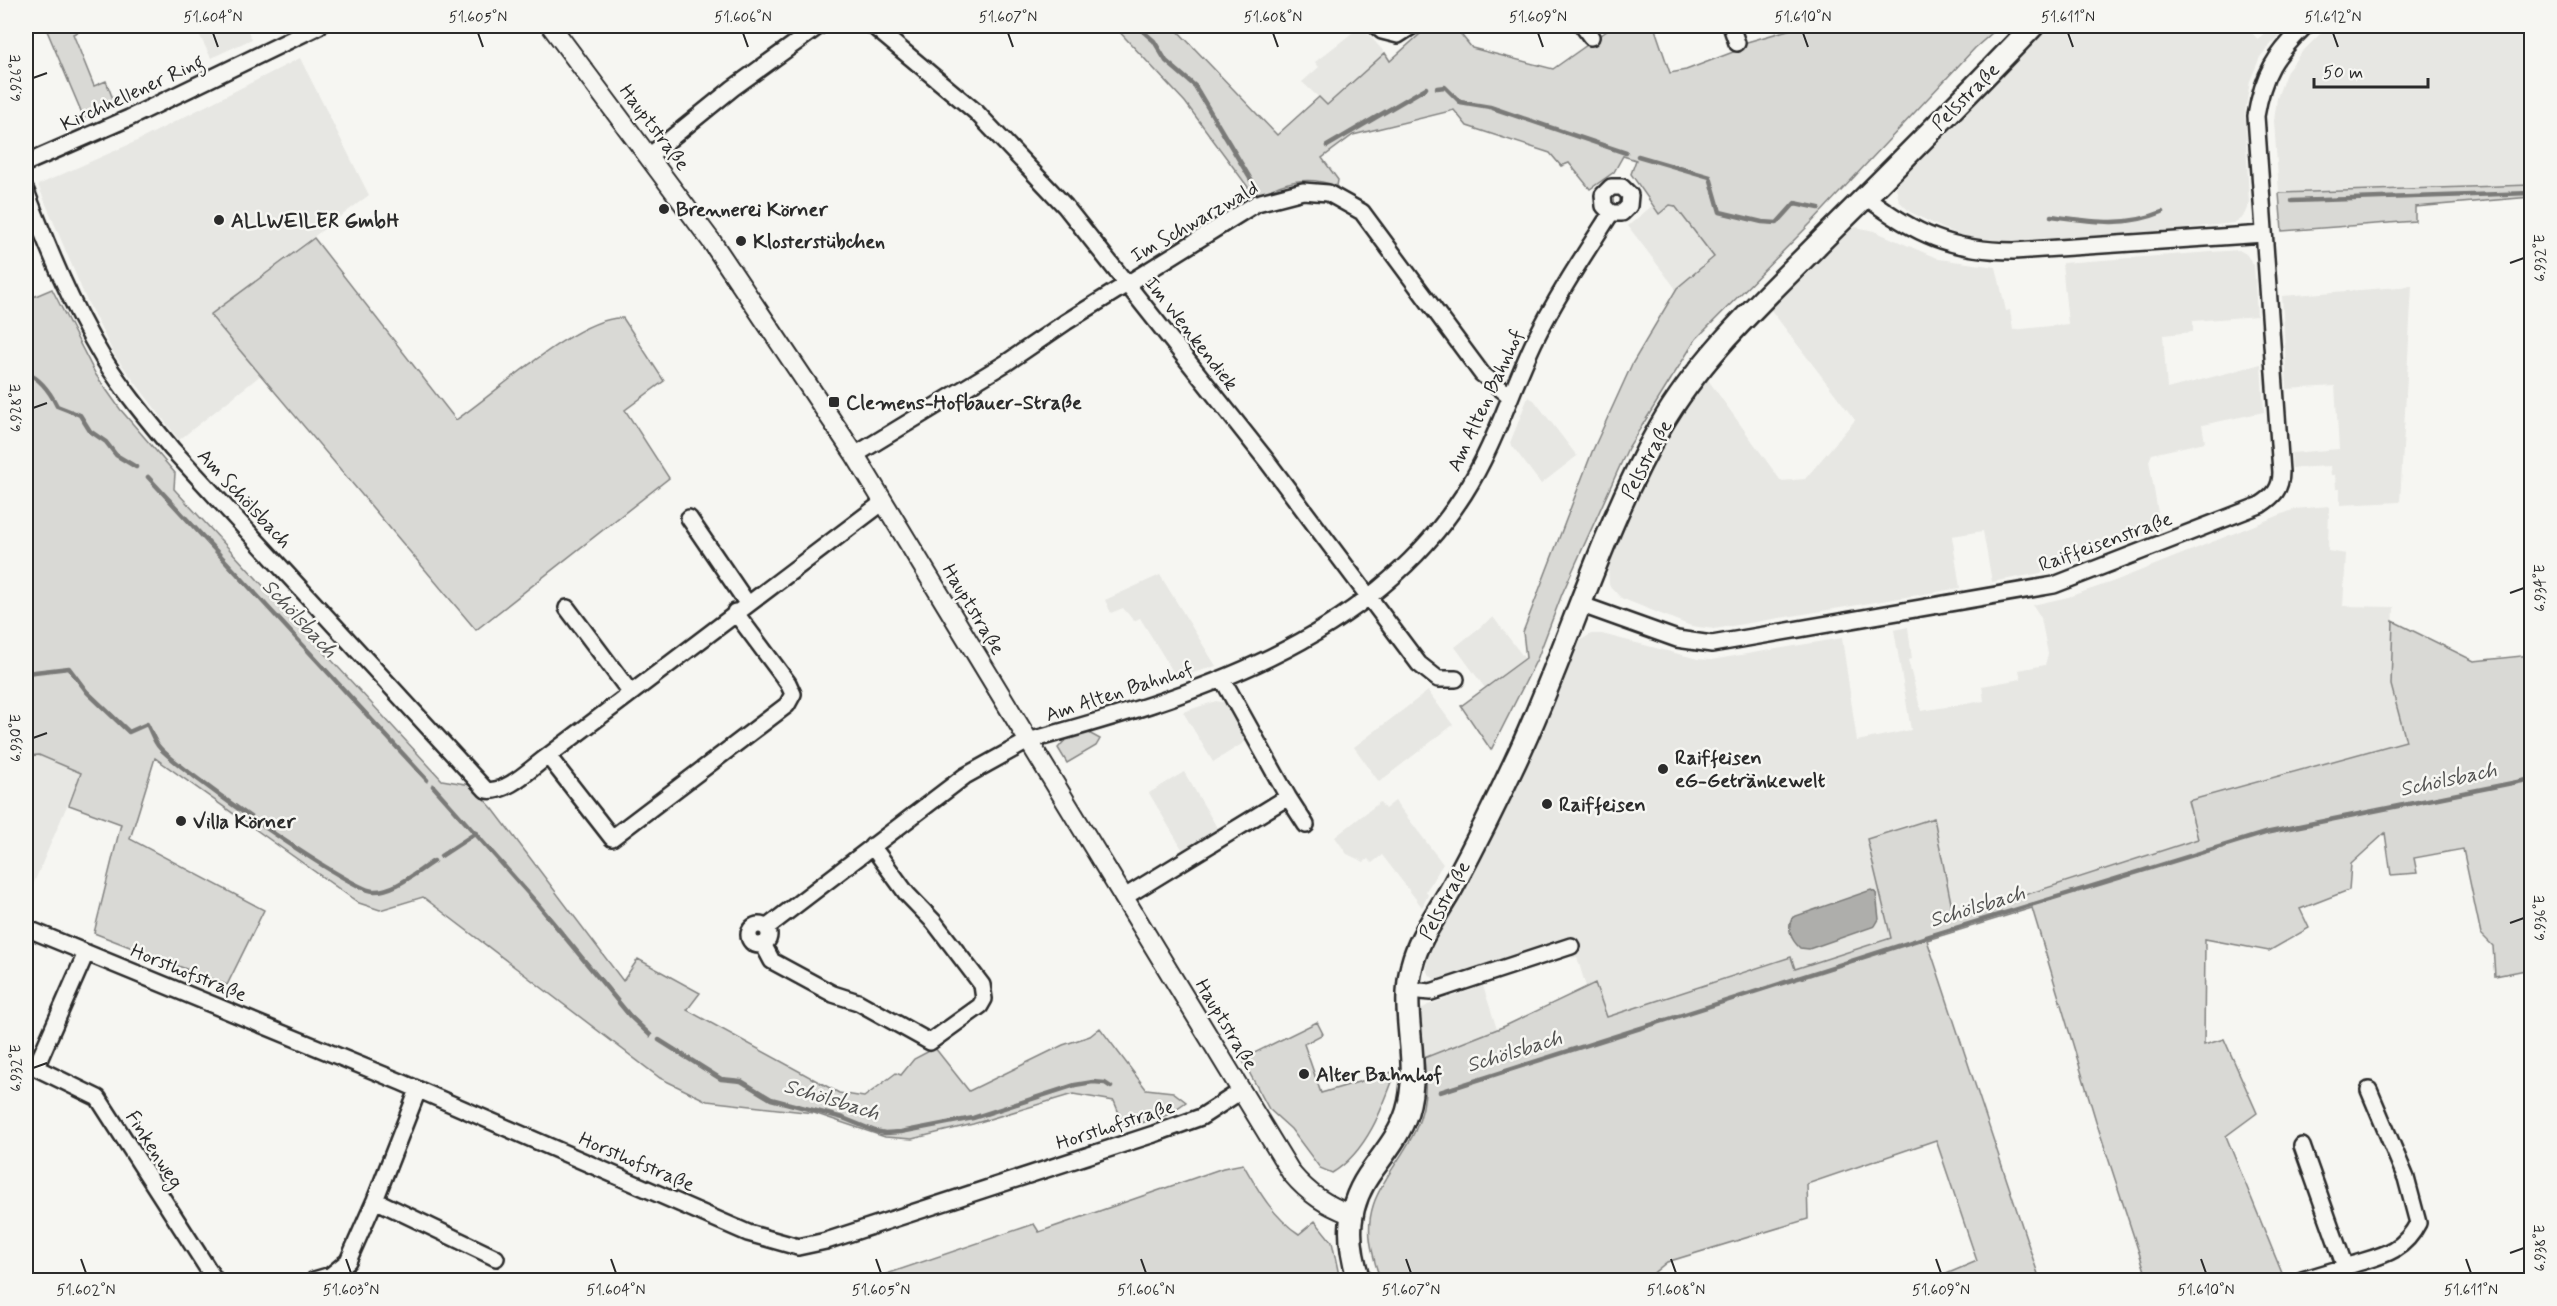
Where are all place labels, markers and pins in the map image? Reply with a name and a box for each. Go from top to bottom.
place label: Brennerei Körner [676,197,828,224]
marker: Brennerei Körner [657,202,671,216]
place label: ALLWEILER GmbH [231,208,400,235]
marker: ALLWEILER GmbH [212,213,226,227]
place label: Klosterstübchen [753,229,885,256]
marker: Klosterstübchen [734,234,748,248]
place label: Clemens-Hofbauer-Straße [846,390,1082,417]
marker: Clemens-Hofbauer-Straße [827,395,841,409]
place label: Raiffeisen eG-Getränkewelt [1675,745,1826,795]
marker: Raiffeisen eG-Getränkewelt [1656,762,1670,776]
place label: Raiffeisen [1559,792,1646,819]
marker: Raiffeisen [1540,797,1554,811]
place label: Villa Körner [193,809,296,836]
marker: Villa Körner [174,814,188,828]
place label: Alter Bahnhof [1316,1062,1443,1089]
marker: Alter Bahnhof [1297,1067,1311,1081]

